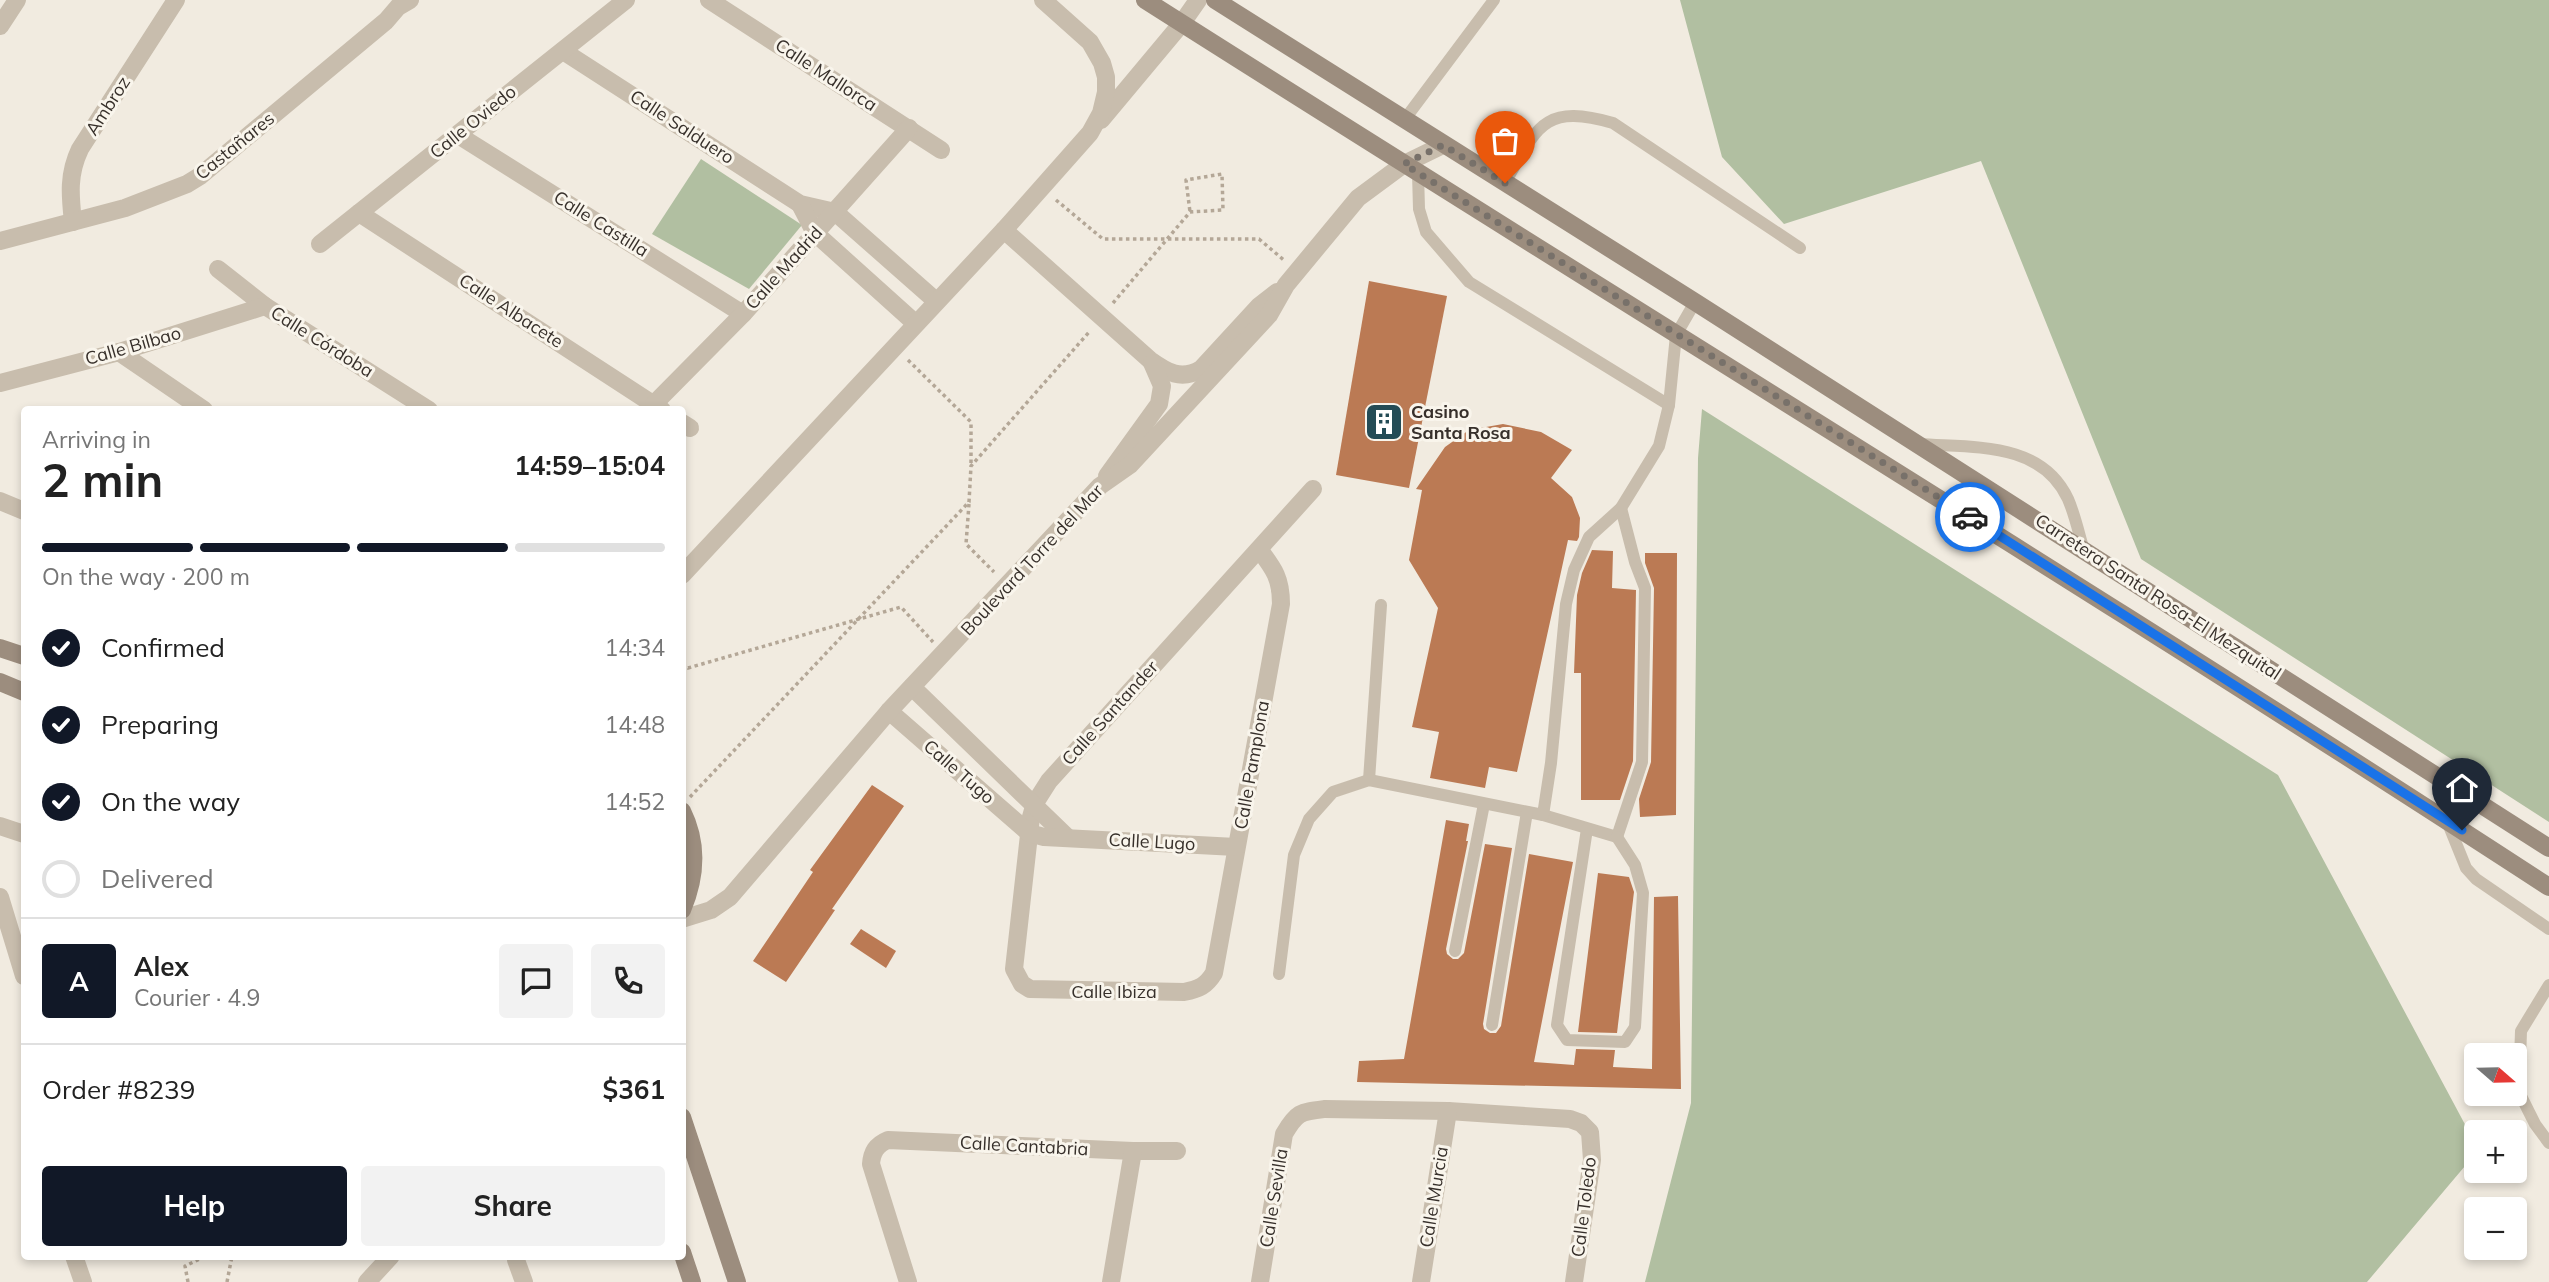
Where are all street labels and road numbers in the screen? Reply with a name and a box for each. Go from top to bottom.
street label: Calle Mallorca [771,33,882,116]
street label: Ambroz [80,72,135,140]
street label: Calle Oviedo [425,80,521,163]
street label: Calle Salduero [626,84,739,169]
street label: Castañares [190,107,279,185]
street label: Calle Castilla [550,185,653,262]
street label: Calle Madrid [740,221,827,314]
street label: Calle Albacete [455,268,568,353]
street label: Calle Córdoba [267,301,378,382]
street label: Calle Bilbao [82,321,183,370]
street label: Boulevard Torre del Mar [956,479,1108,640]
street label: Carretera Santa Rosa-El Mezquital [2031,508,2286,685]
street label: Calle Santander [1057,655,1163,770]
street label: Calle Pamplona [1229,699,1274,831]
street label: Calle Tugo [919,734,1000,809]
street label: Calle Lugo [1108,828,1196,855]
street label: Calle Ibiza [1071,980,1157,1003]
street label: Calle Cantabria [959,1131,1089,1160]
street label: Calle Murcia [1414,1145,1453,1249]
street label: Calle Sevilla [1254,1147,1293,1249]
street label: Calle Toledo [1566,1156,1601,1258]

